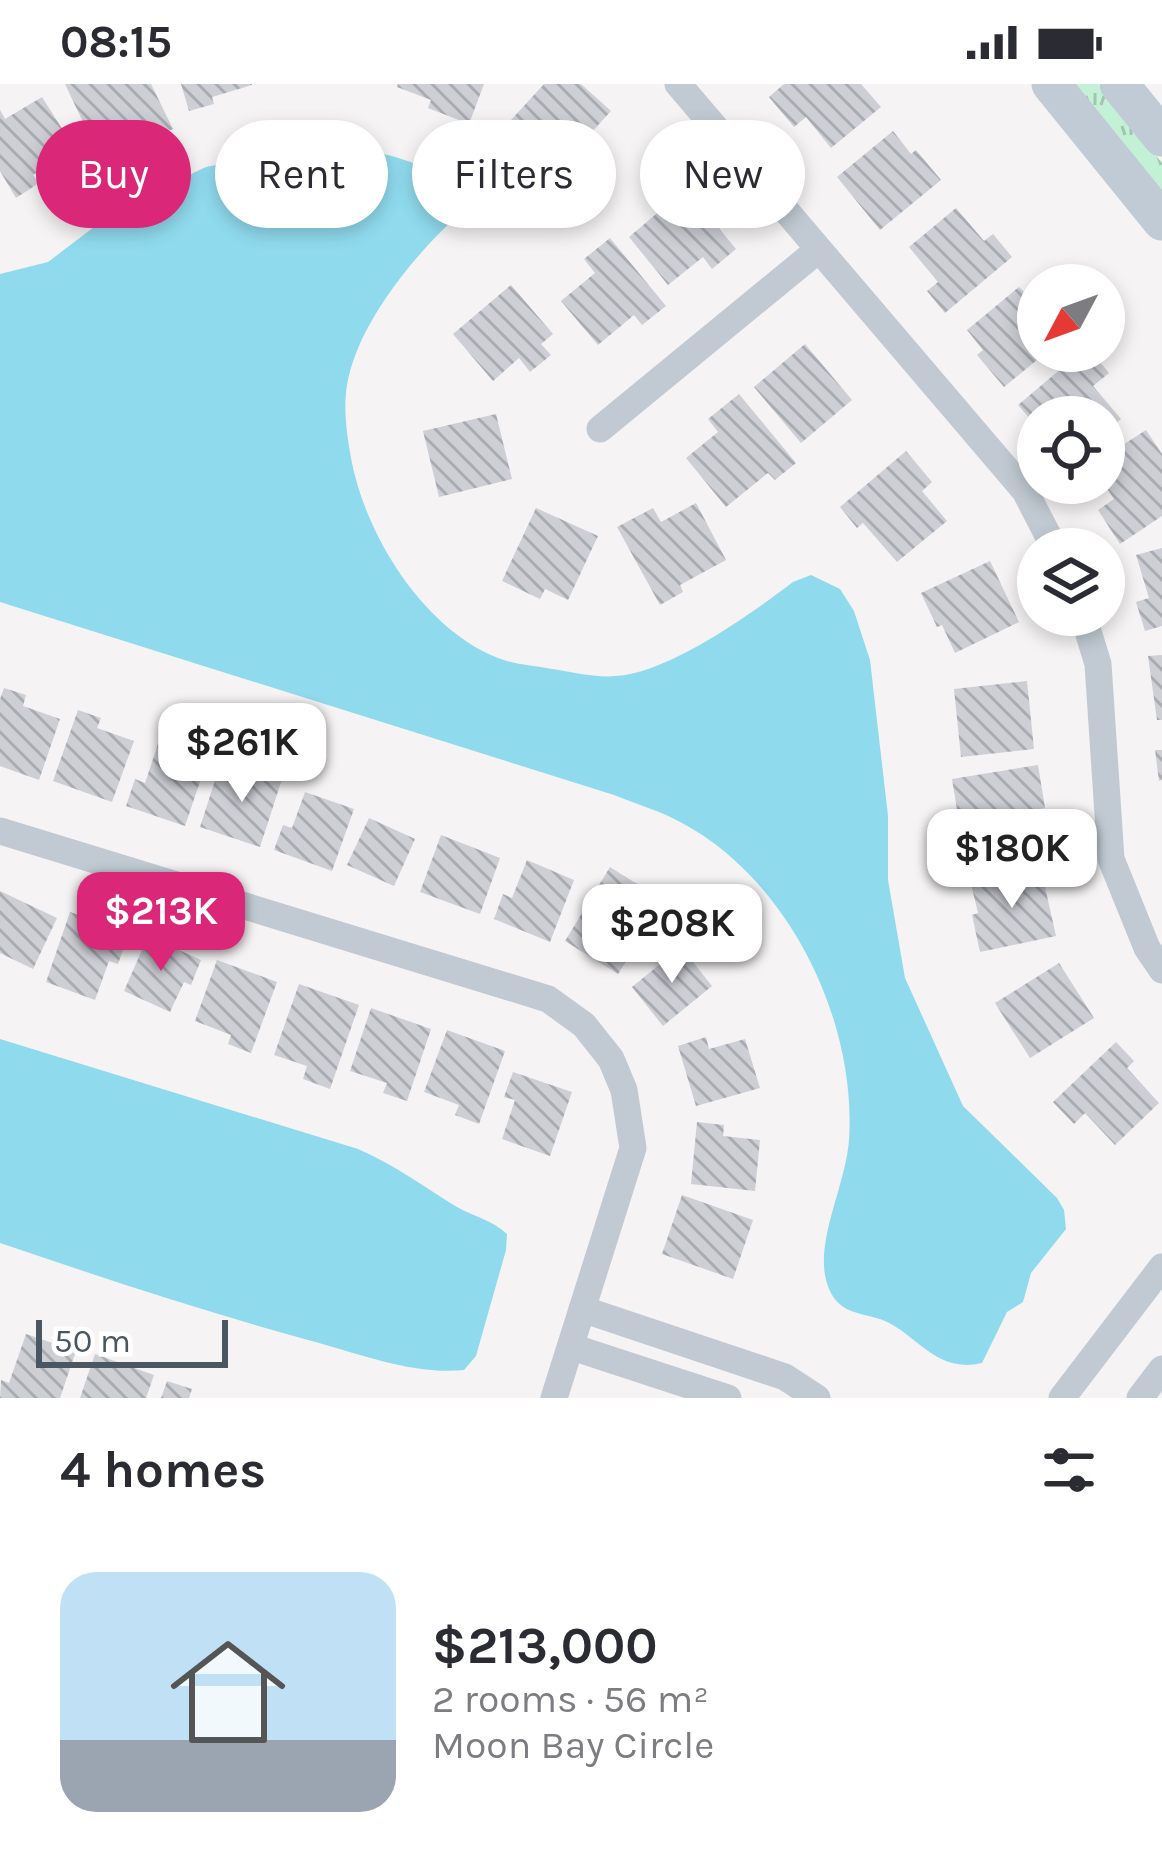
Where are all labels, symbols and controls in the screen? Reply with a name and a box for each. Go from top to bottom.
text: 08:15 [60,16,172,68]
chip: Buy [36,120,191,228]
chip: Rent [215,120,388,228]
chip: Filters [412,120,616,228]
chip: New [640,120,805,228]
north arrow [1017,264,1125,372]
map controls [1017,264,1125,636]
button: locate [1017,396,1125,504]
button: layers [1017,528,1125,636]
pin: $261K [158,703,326,805]
text: $261K [185,719,299,765]
pin: $180K [928,809,1096,911]
text: $180K [954,825,1070,871]
pin: $213K [77,872,245,974]
pin: $208K [588,884,756,986]
text: $213K [104,888,218,934]
text: $208K [609,900,735,946]
scale bar [36,1314,228,1367]
text: 50 m [54,1322,131,1360]
icon: filters [1036,1437,1102,1503]
text: 4 homes [60,1440,266,1500]
text: $213,000 [432,1616,658,1676]
icon: home [156,1620,300,1764]
text: 2 rooms · 56 m² [432,1676,709,1722]
text: Moon Bay Circle [432,1722,714,1768]

